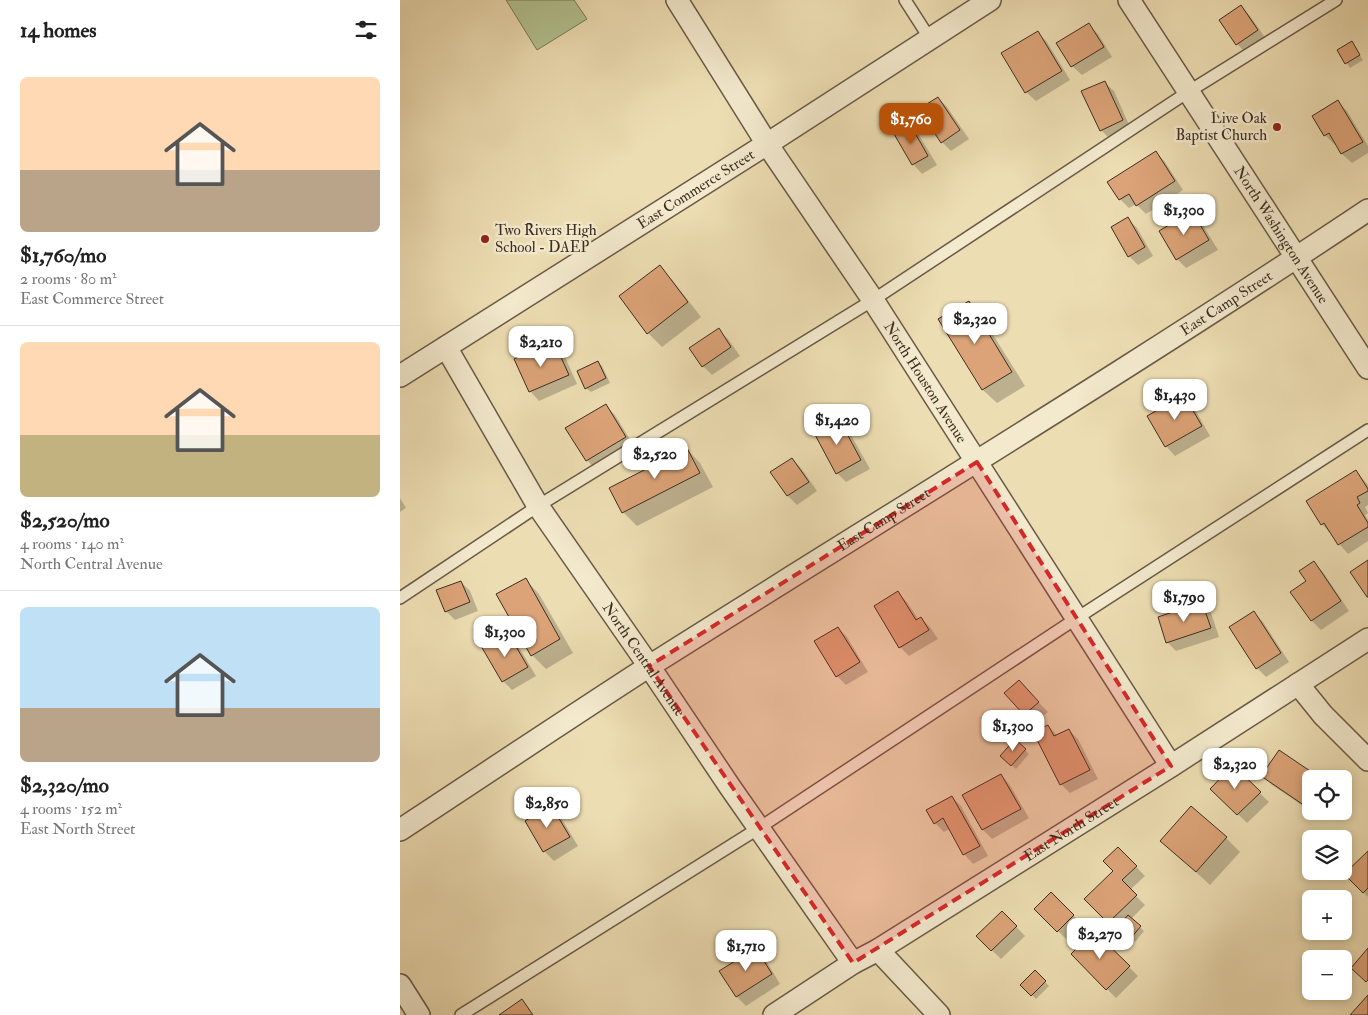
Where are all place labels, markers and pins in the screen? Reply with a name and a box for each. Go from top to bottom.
pin: $1,760 [870,102,952,145]
place label: Live Oak Baptist Church [1175,109,1267,146]
marker: Live Oak Baptist Church [1271,121,1283,133]
pin: $1,300 [1143,194,1225,236]
place label: Two Rivers High School - DAEP [495,221,597,257]
marker: Two Rivers High School - DAEP [479,233,491,245]
pin: $2,320 [934,302,1016,345]
pin: $2,210 [500,326,582,368]
pin: $1,430 [1134,378,1216,421]
pin: $1,420 [796,404,878,446]
pin: $2,520 [614,438,696,480]
pin: $1,790 [1143,580,1225,623]
pin: $1,300 [464,616,546,658]
pin: $1,300 [972,710,1054,752]
pin: $2,320 [1194,748,1276,790]
pin: $2,850 [506,786,588,829]
pin: $2,270 [1059,918,1141,960]
pin: $1,710 [705,930,787,972]

